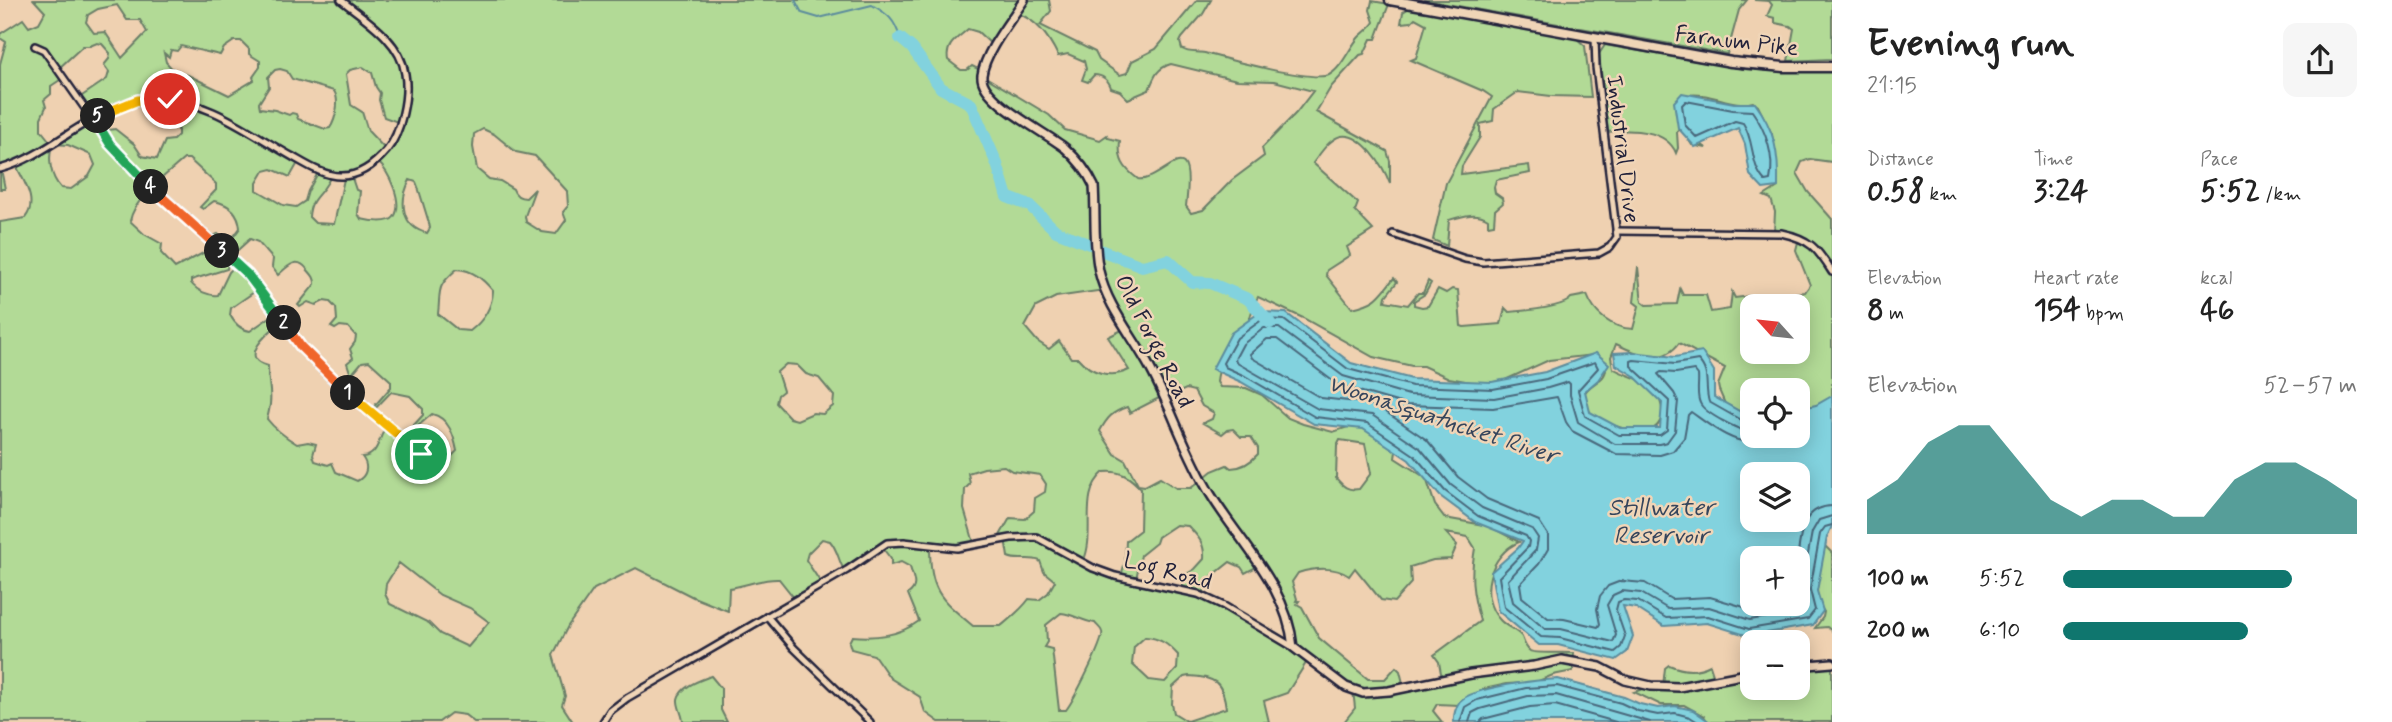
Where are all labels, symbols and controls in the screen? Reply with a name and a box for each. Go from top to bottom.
street label: Farnum Pike [1674,20,1800,64]
text: Evening run [1867,20,2074,69]
button: share [2283,23,2357,97]
pin [140,69,200,129]
text: 21:15 [1867,71,1917,101]
street label: Industrial Drive [1598,73,1646,225]
icon: check [151,80,189,118]
pin: 5 [80,99,116,134]
text: 5 [92,103,103,128]
text: Distance [1867,147,1934,172]
text: Time [2034,147,2073,172]
text: Pace [2200,147,2238,172]
pin: 4 [134,170,168,204]
text: 0.58 [1867,172,1924,211]
text: 3:24 [2034,172,2088,211]
text: 5:52 [2200,172,2260,211]
text: 4 [145,174,156,199]
text: km [1924,182,1957,207]
text: /km [2260,182,2301,207]
pin: 3 [204,233,240,268]
text: 3 [217,238,226,263]
text: Elevation [1867,266,1942,291]
text: Heart rate [2034,266,2119,291]
text: kcal [2200,266,2232,291]
street label: Old Forge Road [1105,270,1200,415]
text: 8 [1867,291,1884,330]
text: 154 [2034,291,2081,330]
text: 46 [2200,291,2234,330]
north arrow [1740,294,1810,364]
map controls [1740,294,1810,700]
text: m [1884,301,1904,326]
text: bpm [2081,301,2124,326]
pin: 2 [266,306,302,340]
text: 2 [279,310,288,335]
water label: Woonasquatucket River [1324,369,1565,473]
text: Elevation [1867,371,1958,401]
text: 52–57 m [2263,371,2357,401]
pin: 1 [330,376,366,410]
button: locate [1740,378,1810,448]
text: 1 [343,380,352,405]
pin [391,424,451,484]
icon: arrive [402,435,440,473]
button: layers [1740,462,1810,532]
water label: Stillwater Reservoir [1608,493,1717,552]
street label: Log Road [1119,546,1215,600]
button: + [1740,546,1810,616]
text: 100 m [1867,564,1929,594]
text: 5:52 [1979,564,2025,594]
text: 200 m [1867,616,1930,646]
text: 6:10 [1979,616,2020,646]
button: − [1740,630,1810,700]

